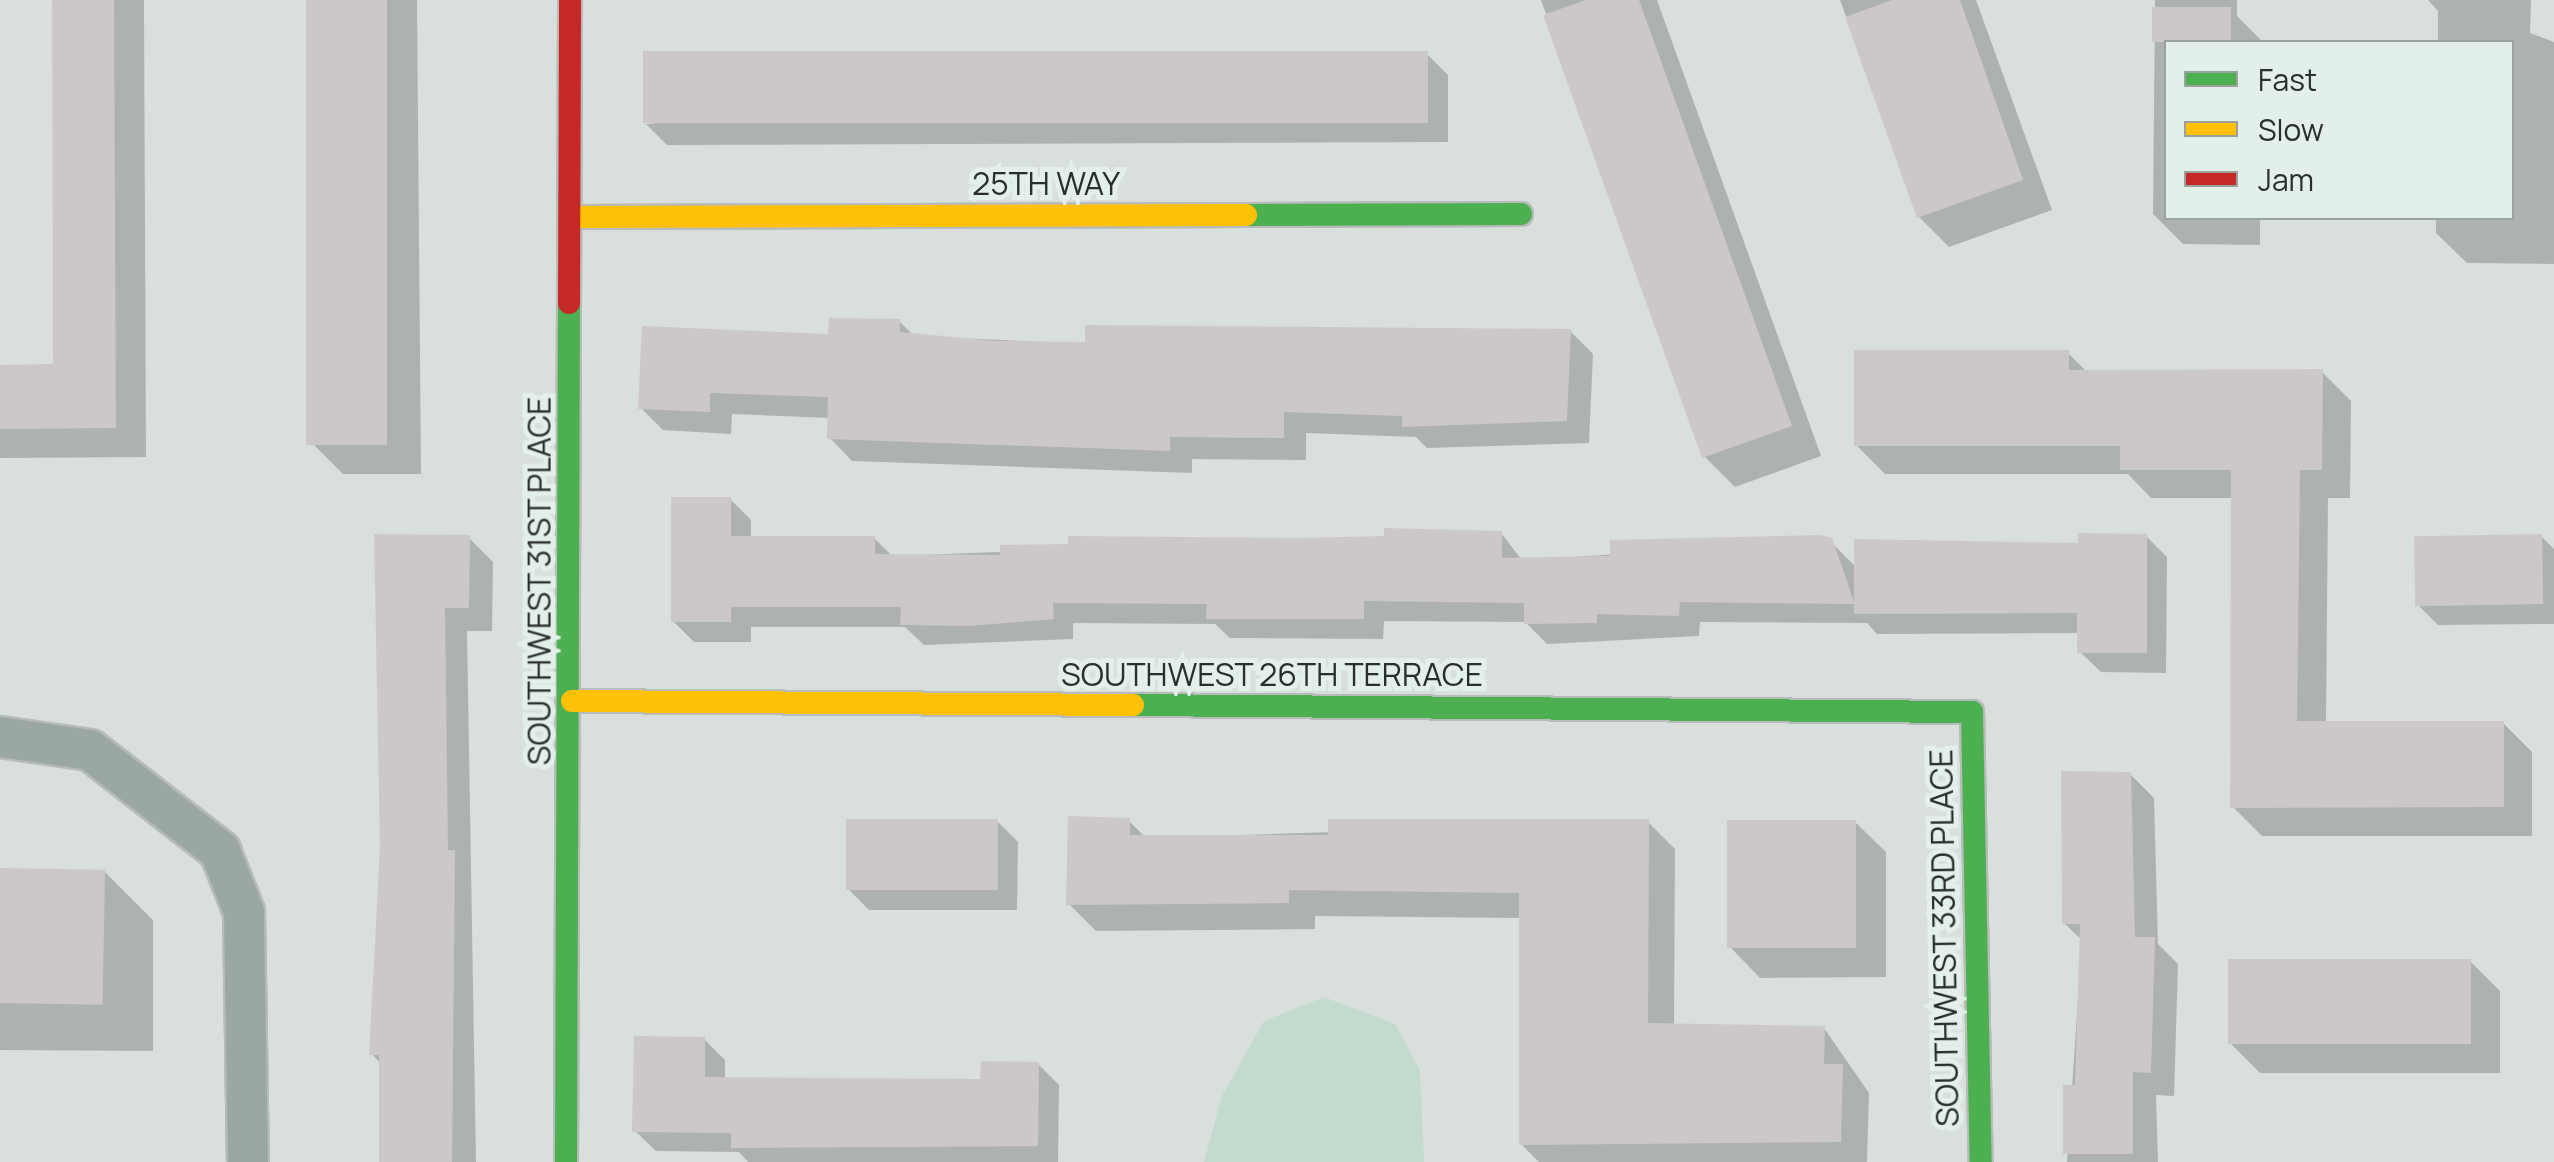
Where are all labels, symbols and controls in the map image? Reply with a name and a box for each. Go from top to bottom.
legend [2164,40,2514,220]
text: Fast [2258,59,2317,100]
text: Slow [2258,109,2324,150]
text: Jam [2258,159,2314,200]
street label: 25TH WAY [972,164,1120,202]
street label: SOUTHWEST 31ST PLACE [520,396,558,766]
street label: SOUTHWEST 26TH TERRACE [1061,655,1483,693]
street label: SOUTHWEST 33RD PLACE [1921,748,1967,1128]

